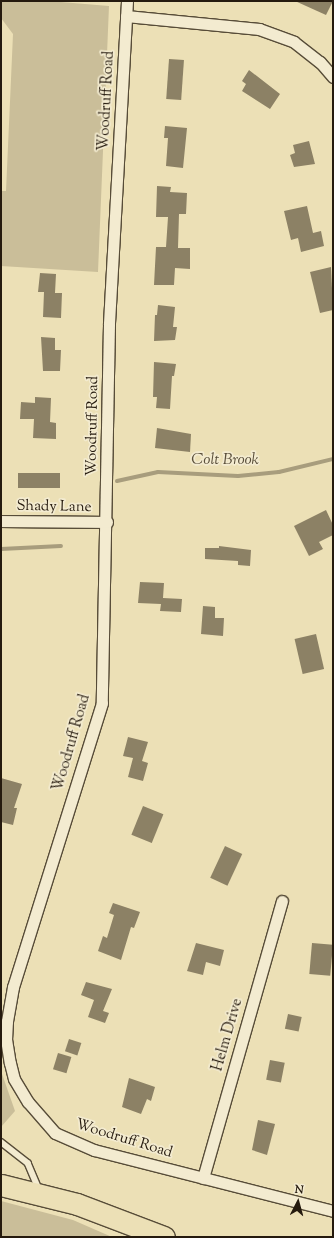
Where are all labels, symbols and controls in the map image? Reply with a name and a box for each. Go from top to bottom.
street label: Woodruff Road [95,50,119,152]
street label: Woodruff Road [83,376,103,476]
water label: Colt Brook [191,451,259,471]
street label: Shady Lane [16,497,92,517]
street label: Woodruff Road [50,692,94,794]
street label: Helm Drive [209,997,247,1073]
street label: Woodruff Road [73,1116,175,1162]
north arrow [278,1182,318,1222]
text: N [294,1182,304,1198]

